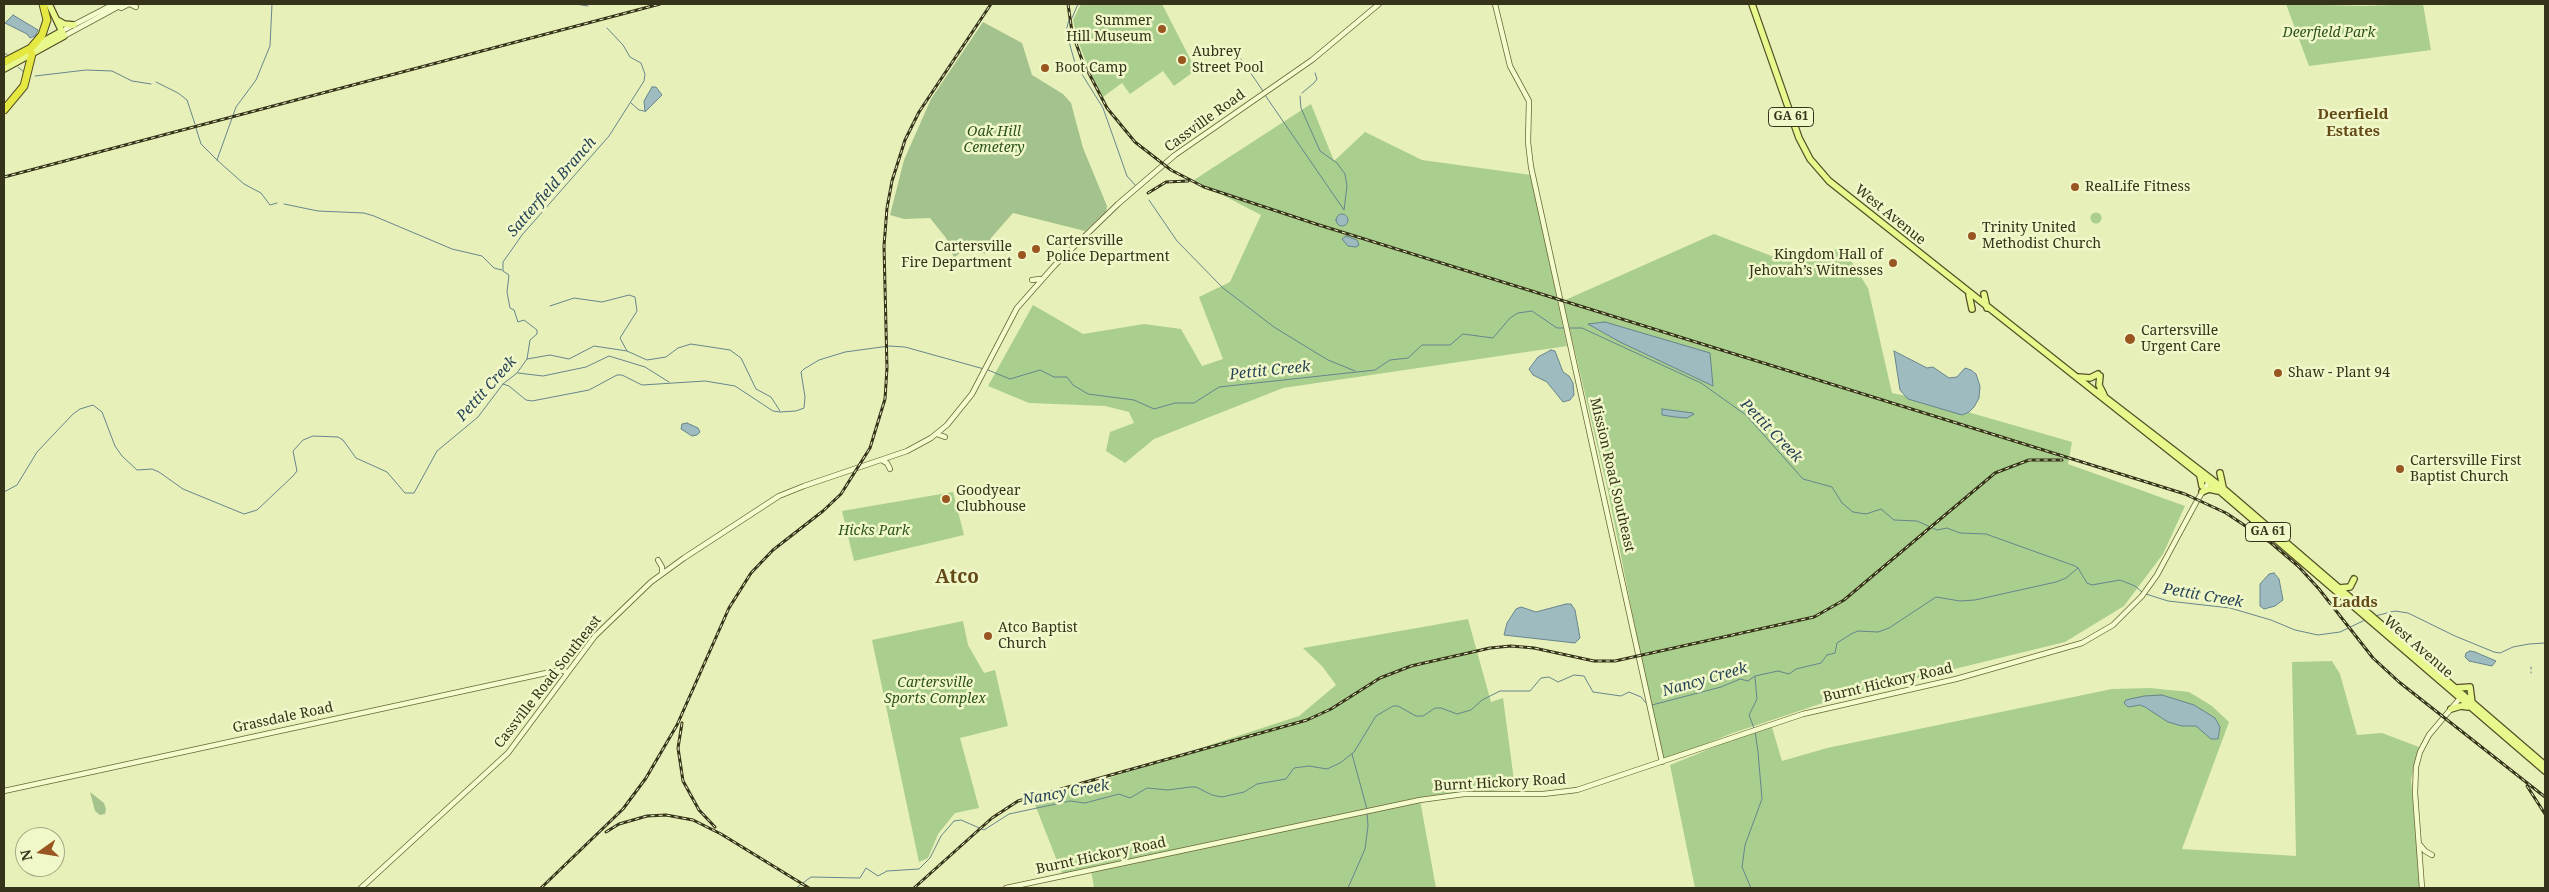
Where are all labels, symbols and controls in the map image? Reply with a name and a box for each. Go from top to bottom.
place label: Summer Hill Museum [1066,13,1152,46]
marker: Summer Hill Museum [1156,23,1168,35]
park label: Deerfield Park [2282,25,2376,41]
place label: Aubrey Street Pool [1192,44,1264,76]
marker: Aubrey Street Pool [1176,54,1188,66]
place label: Boot Camp [1055,60,1127,76]
marker: Boot Camp [1039,62,1051,74]
street label: Cassville Road [1162,86,1248,156]
district label: Deerfield Estates [2318,106,2388,141]
road number: GA 61 [1768,108,1814,126]
park label: Oak Hill Cemetery [963,124,1025,156]
water label: Satterfield Branch [504,133,600,241]
place label: RealLife Fitness [2085,179,2190,195]
street label: West Avenue [1851,181,1929,249]
marker: RealLife Fitness [2069,181,2081,193]
place label: Trinity United Methodist Church [1982,220,2101,252]
marker: Trinity United Methodist Church [1966,230,1978,242]
place label: Cartersville Police Department [1046,233,1170,266]
place label: Cartersville Fire Department [901,239,1012,272]
marker: Cartersville Police Department [1030,243,1042,255]
place label: Kingdom Hall of Jehovah’s Witnesses [1749,247,1883,280]
marker: Cartersville Fire Department [1016,249,1028,261]
marker: Kingdom Hall of Jehovah’s Witnesses [1887,257,1899,269]
place label: Cartersville Urgent Care [2141,323,2221,356]
marker: Cartersville Urgent Care [2123,332,2137,346]
water label: Pettit Creek [453,353,521,425]
water label: Pettit Creek [1229,358,1311,384]
place label: Shaw - Plant 94 [2288,365,2390,381]
marker: Shaw - Plant 94 [2272,367,2284,379]
street label: Mission Road Southeast [1586,396,1638,554]
water label: Pettit Creek [1736,396,1806,466]
place label: Cartersville First Baptist Church [2410,453,2521,486]
marker: Cartersville First Baptist Church [2394,463,2406,475]
place label: Goodyear Clubhouse [956,483,1026,516]
marker: Goodyear Clubhouse [940,493,952,505]
road number: GA 61 [2246,522,2290,542]
park label: Hicks Park [838,523,910,539]
district label: Atco [935,567,979,589]
water label: Pettit Creek [2161,580,2245,612]
district label: Ladds [2332,594,2378,612]
street label: Cassville Road Southeast [491,612,605,752]
street label: West Avenue [2380,612,2456,682]
place label: Atco Baptist Church [998,620,1078,652]
marker: Atco Baptist Church [982,630,994,642]
water label: Nancy Creek [1660,659,1750,701]
street label: Burnt Hickory Road [1822,660,1954,706]
park label: Cartersville Sports Complex [884,675,986,708]
street label: Grassdale Road [231,699,335,737]
street label: Burnt Hickory Road [1433,771,1567,795]
water label: Nancy Creek [1021,777,1111,809]
north arrow [15,827,65,877]
street label: Burnt Hickory Road [1034,834,1168,878]
text: N [15,848,36,863]

